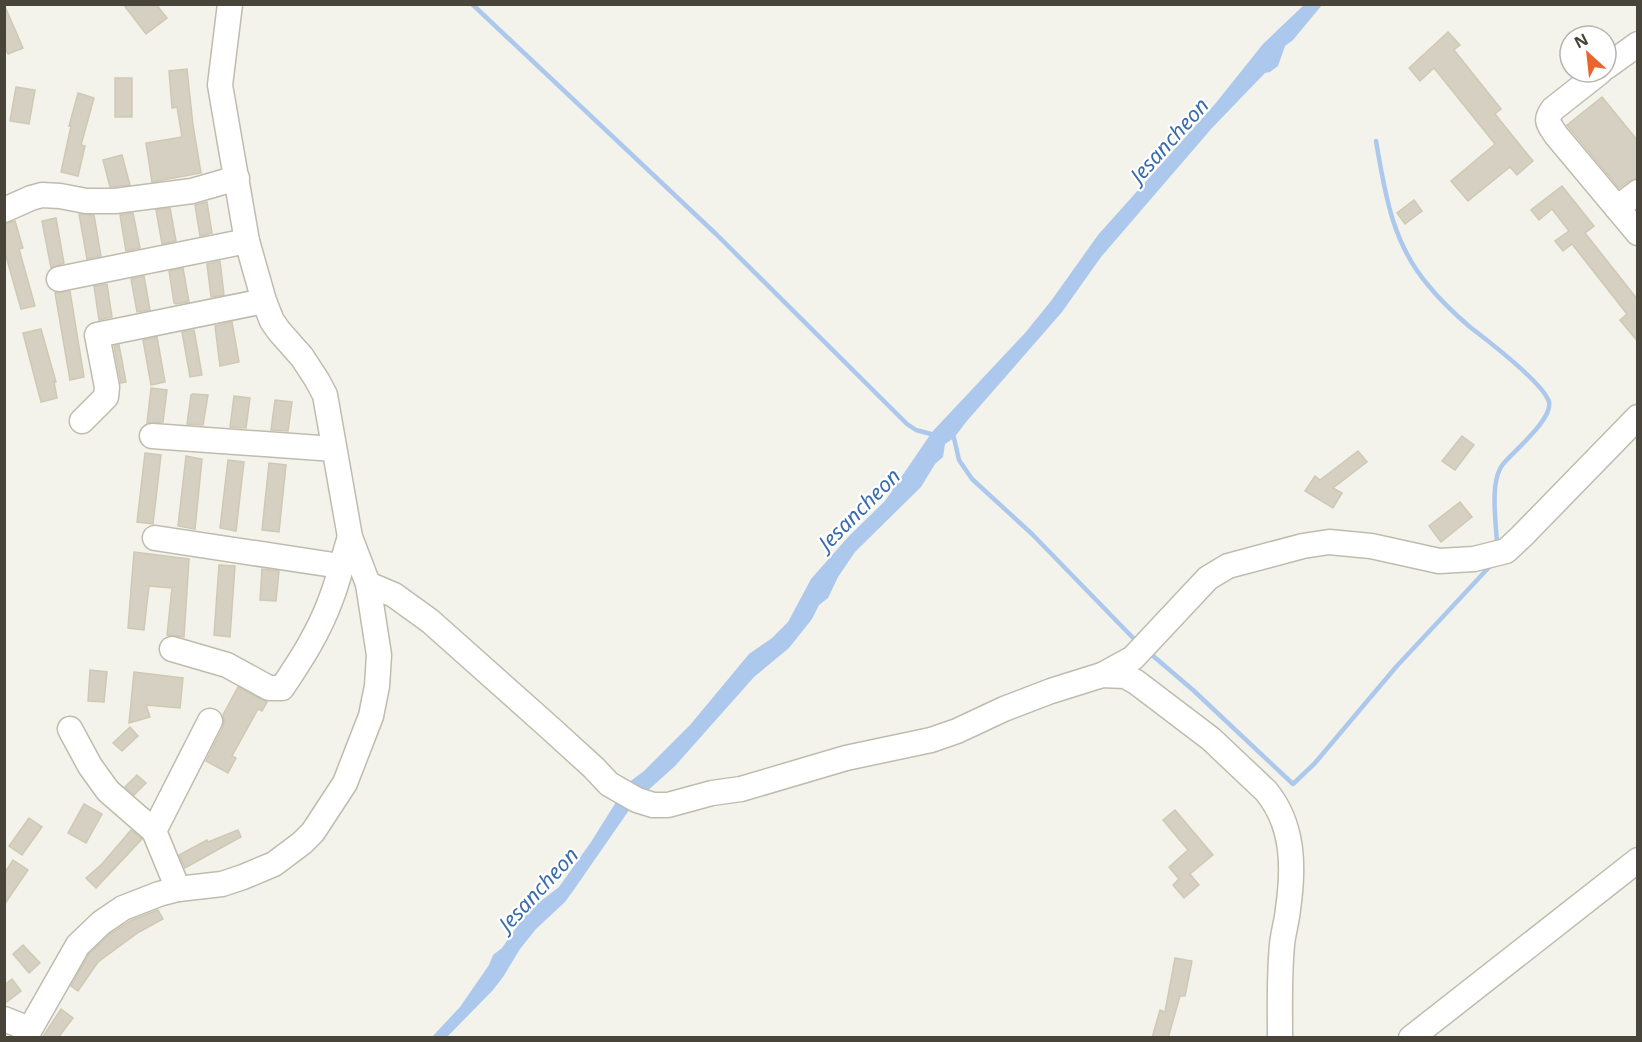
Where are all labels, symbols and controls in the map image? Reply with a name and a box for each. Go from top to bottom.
north arrow [1558,24,1618,84]
text: N [1570,28,1592,53]
water label: Jesancheon [1121,91,1215,192]
water label: Jesancheon [809,462,906,559]
water label: Jesancheon [489,841,584,940]

